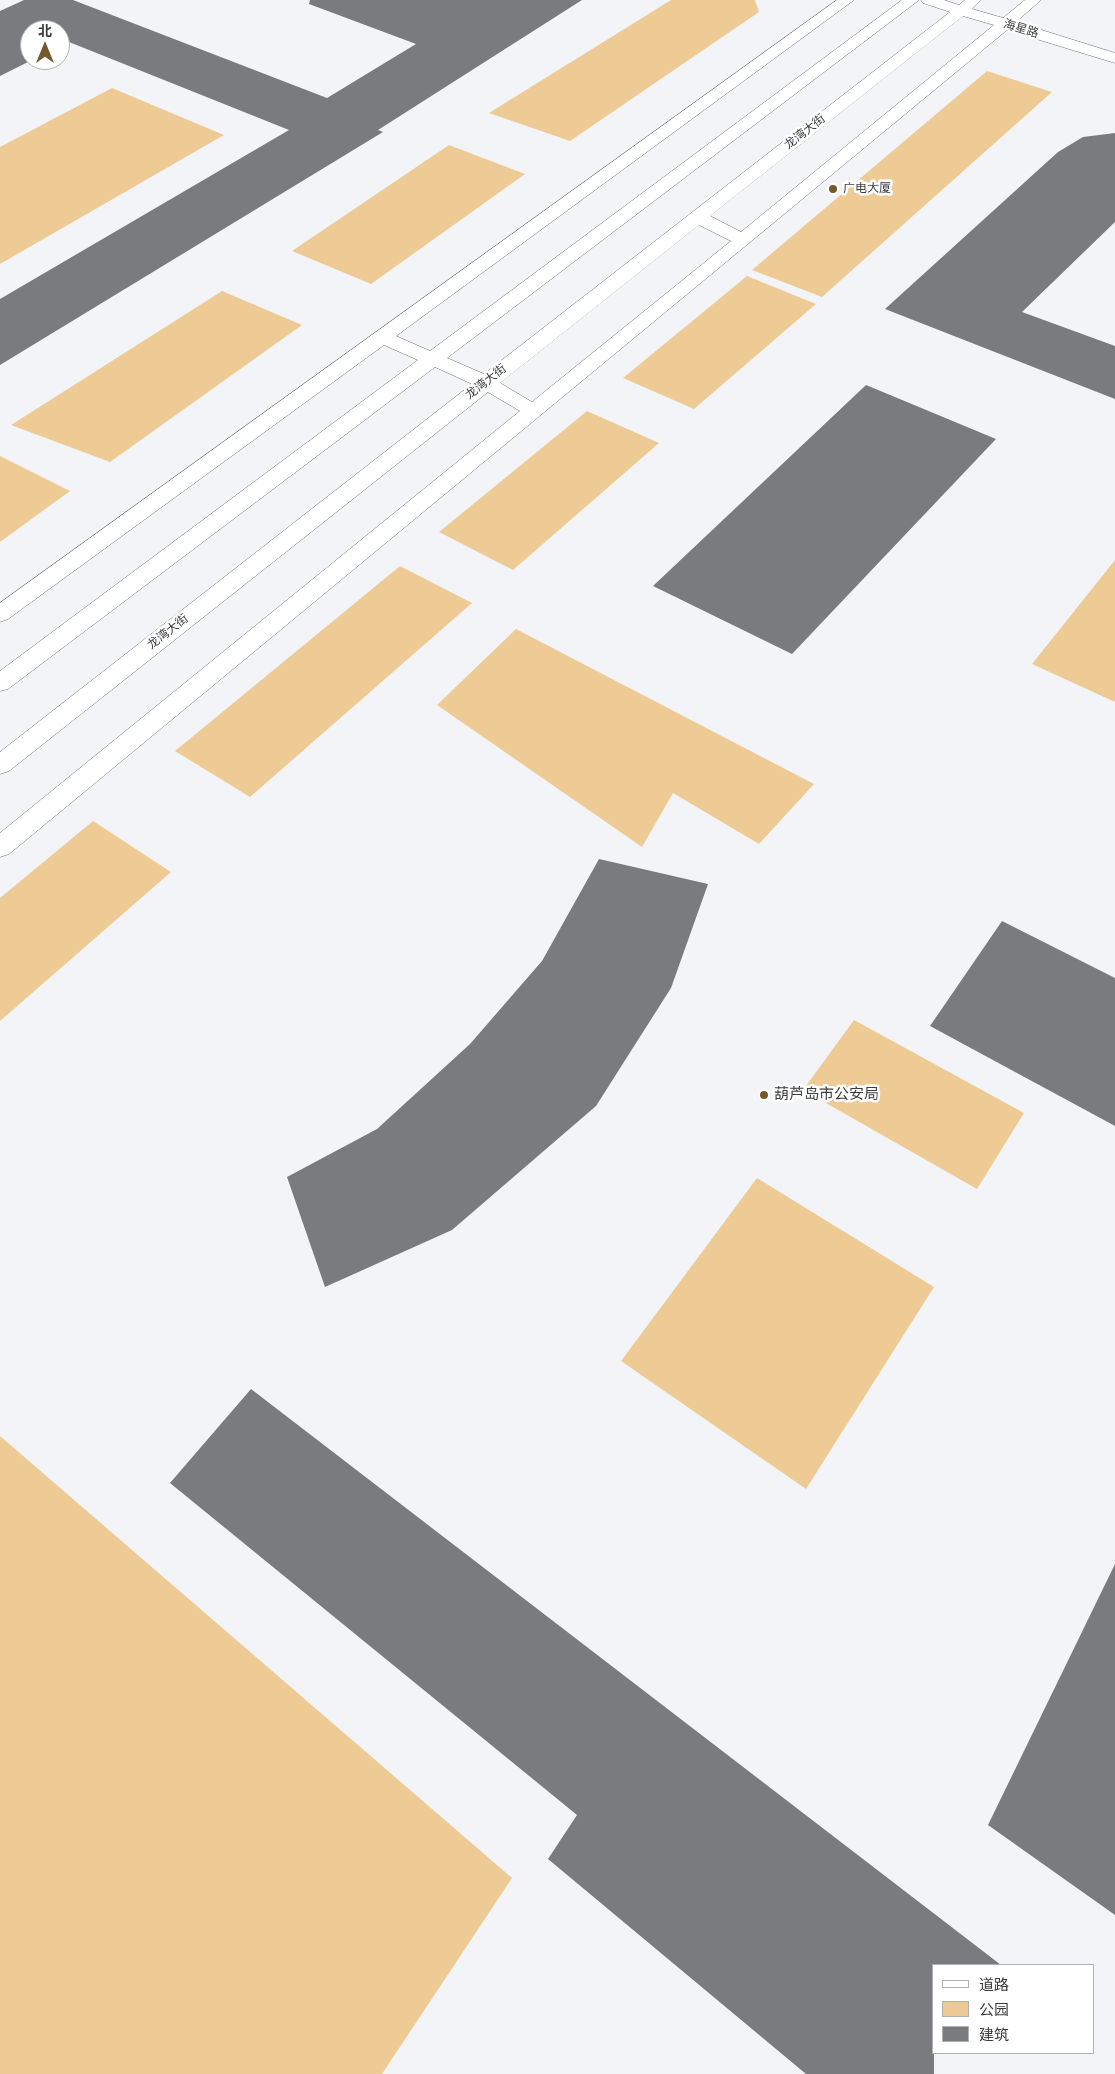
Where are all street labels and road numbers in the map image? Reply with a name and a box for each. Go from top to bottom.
street label: 海星路 [1002,17,1040,41]
street label: 龙湾大街 [782,112,828,152]
street label: 龙湾大街 [463,362,509,402]
street label: 龙湾大街 [145,612,191,652]

